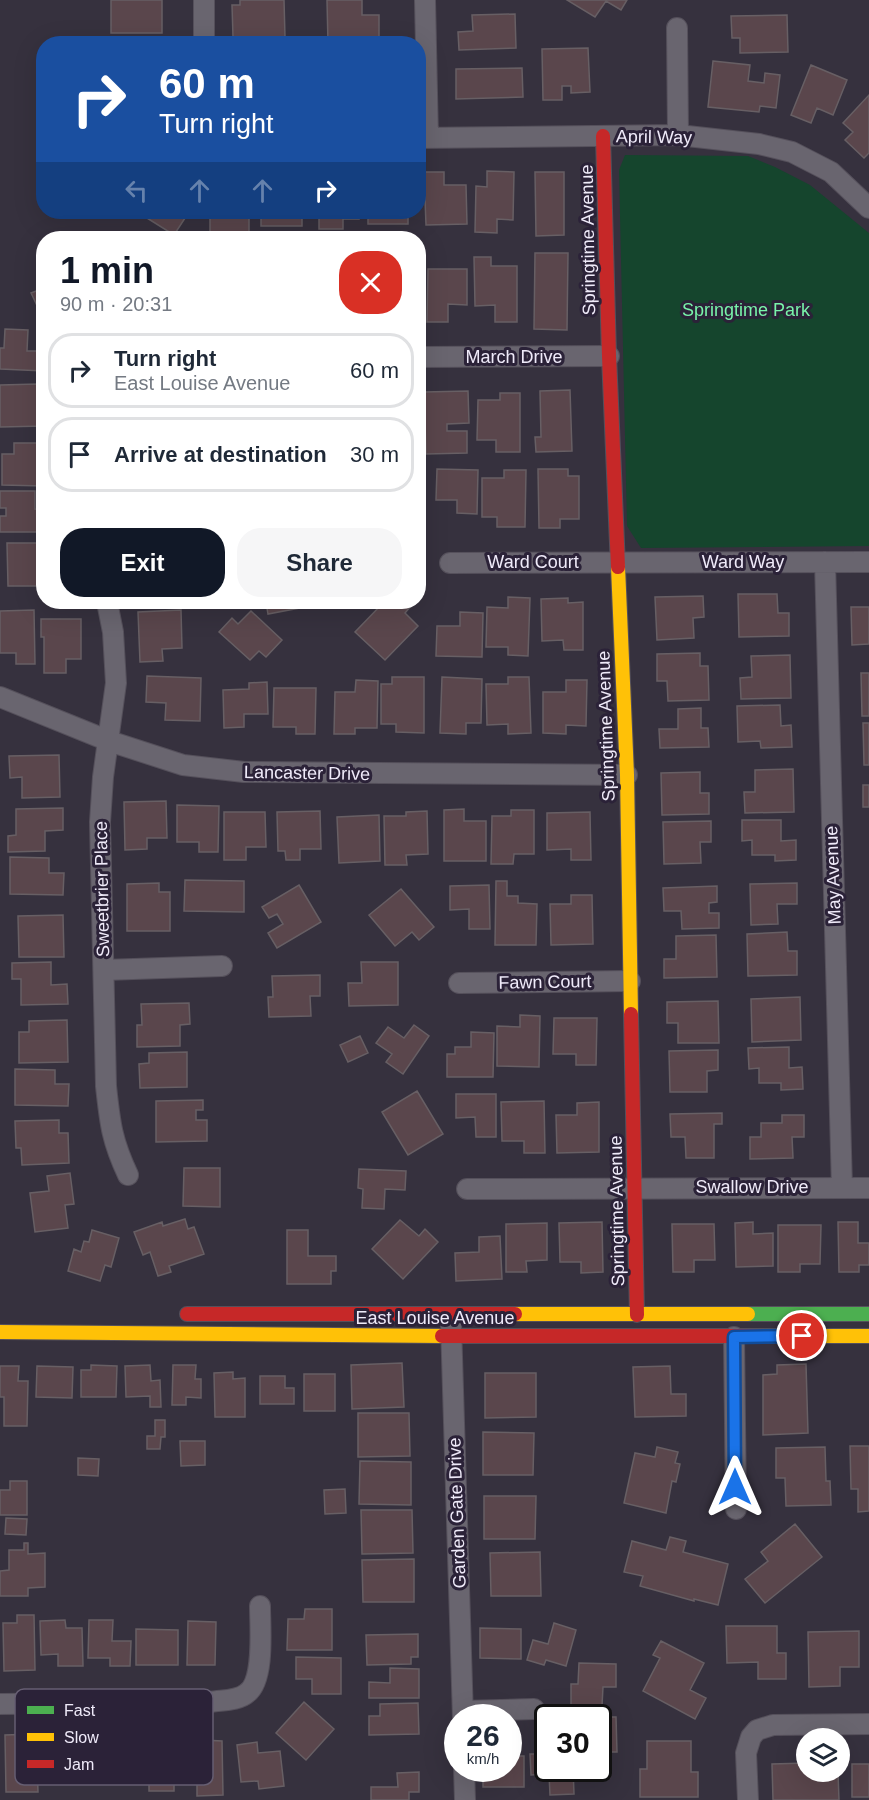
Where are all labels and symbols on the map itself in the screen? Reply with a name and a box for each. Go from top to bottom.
street label: April Way [616,126,692,148]
street label: Springtime Avenue [577,164,599,316]
park label: Springtime Park [682,300,811,320]
street label: March Drive [465,347,563,367]
street label: Ward Court [487,552,579,572]
street label: Ward Way [702,552,784,572]
street label: Springtime Avenue [593,650,619,802]
street label: Lancaster Drive [244,762,370,784]
street label: Sweetbrier Place [91,821,113,957]
street label: May Avenue [821,825,845,925]
street label: Fawn Court [498,971,592,993]
street label: Springtime Avenue [606,1135,628,1287]
street label: Swallow Drive [695,1177,809,1197]
street label: East Louise Avenue [356,1308,514,1328]
pin [776,1310,827,1361]
street label: Garden Gate Drive [444,1437,470,1589]
position arrow [703,1455,767,1519]
legend [15,1689,213,1785]
text: Fast [64,1702,96,1719]
speed limit sign: 30 [534,1704,612,1782]
text: Slow [64,1729,99,1746]
text: Jam [64,1756,94,1773]

